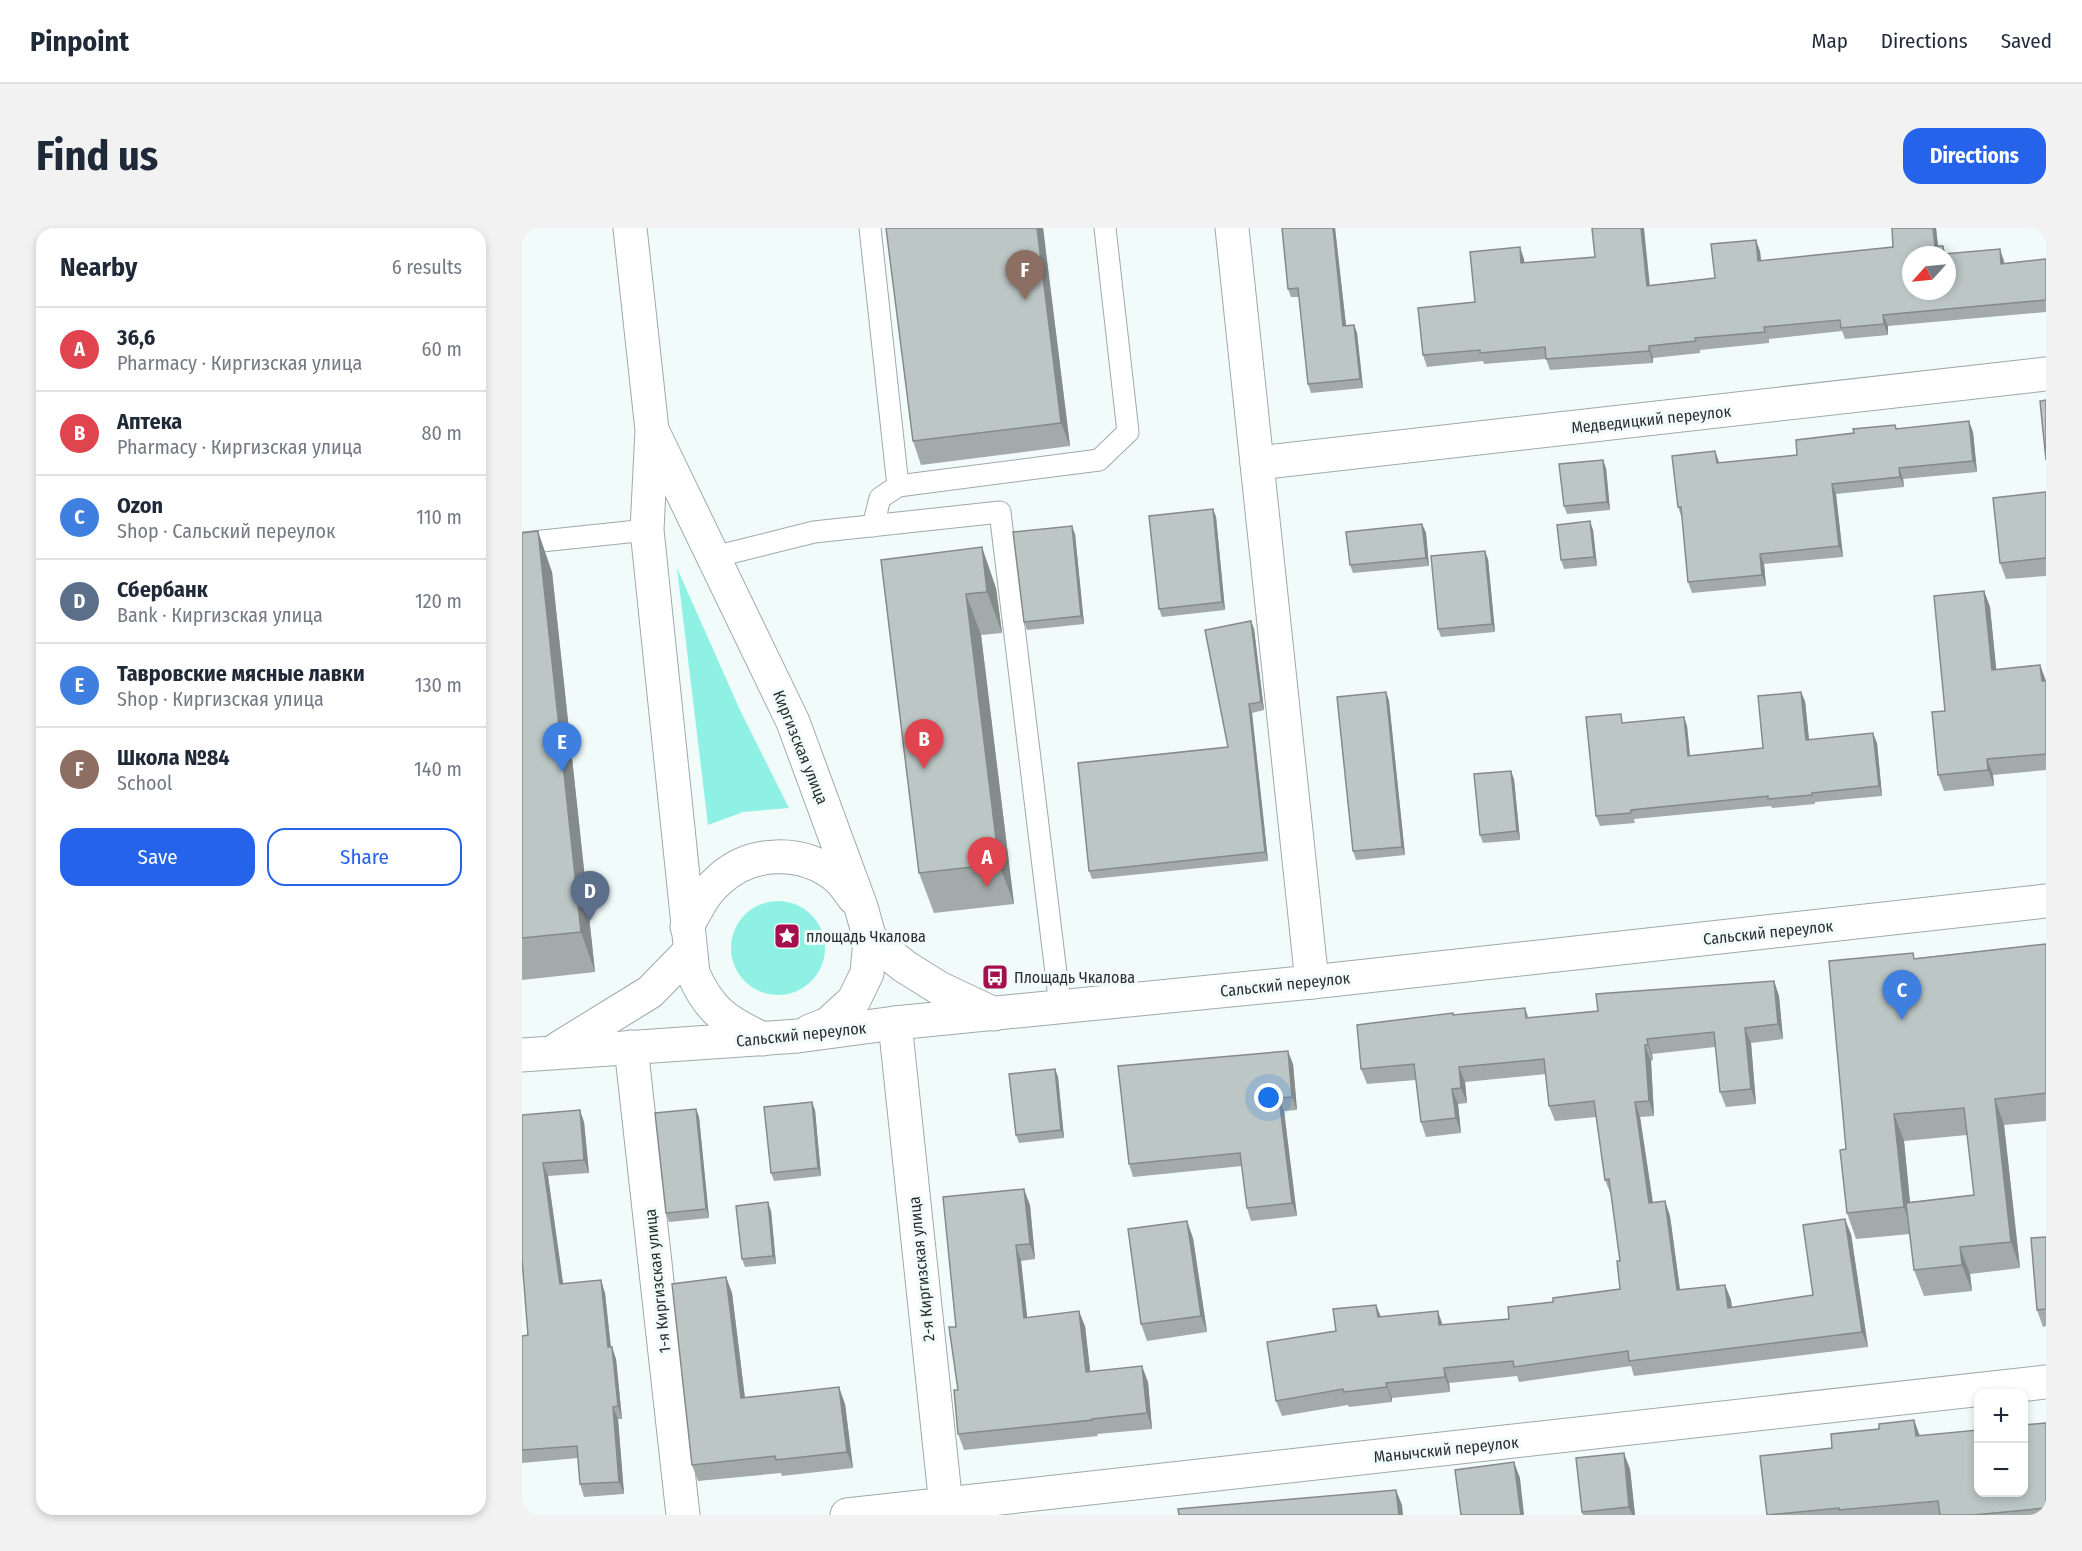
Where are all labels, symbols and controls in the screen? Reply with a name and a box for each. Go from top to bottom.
text: Pinpoint [30,25,129,58]
text: Map [1811,28,1848,54]
text: Directions [1881,28,1968,54]
text: Saved [2001,28,2052,54]
button: Directions [1903,128,2046,184]
text: Find us [36,131,158,181]
north arrow [1902,246,1956,300]
pin: F [1006,250,1044,300]
text: Nearby [60,252,137,283]
text: 6 results [392,255,462,279]
text: 36,6 [117,324,155,351]
text: A [74,337,85,361]
text: 60 m [422,337,462,361]
text: Pharmacy · Киргизская улица [117,351,362,375]
street label: Медведицкий переулок [1570,402,1732,437]
text: Аптека [117,408,182,435]
text: B [74,421,85,445]
text: 80 m [422,421,462,445]
text: Pharmacy · Киргизская улица [117,435,362,459]
text: Ozon [117,492,163,519]
text: C [74,505,85,529]
text: 110 m [416,505,462,529]
text: Shop · Сальский переулок [117,519,335,543]
text: Сбербанк [117,576,208,603]
text: D [74,589,85,613]
text: 120 m [415,589,462,613]
text: Bank · Киргизская улица [117,603,323,627]
text: Тавровские мясные лавки [117,660,365,687]
text: E [75,673,84,697]
text: 130 m [415,673,462,697]
text: Shop · Киргизская улица [117,687,324,711]
street label: Киргизская улица [769,687,832,807]
pin: B [904,720,944,769]
pin: E [542,722,582,772]
text: Школа №84 [117,744,230,771]
text: F [75,757,84,781]
text: 140 m [414,757,462,781]
text: School [117,771,172,795]
button: Save [60,828,255,886]
button: Share [267,828,462,886]
pin: A [968,838,1006,887]
pin: D [570,872,610,921]
street label: Сальский переулок [1702,916,1834,949]
place icon: площадь Чкалова [772,921,802,951]
place label: площадь Чкалова [806,927,926,946]
bus stop icon: Площадь Чкалова [980,962,1010,992]
place label: Площадь Чкалова [1014,968,1135,987]
street label: Сальский переулок [1219,968,1351,1001]
pin: C [1882,970,1922,1020]
street label: Сальский переулок [735,1018,867,1051]
your location [1254,1083,1283,1112]
street label: 2-я Киргизская улица [904,1195,939,1342]
street label: 1-я Киргизская улица [640,1208,675,1354]
map controls [1974,1389,2028,1497]
button: + [1974,1389,2028,1443]
street label: Манычский переулок [1373,1432,1520,1467]
button: − [1974,1443,2028,1497]

